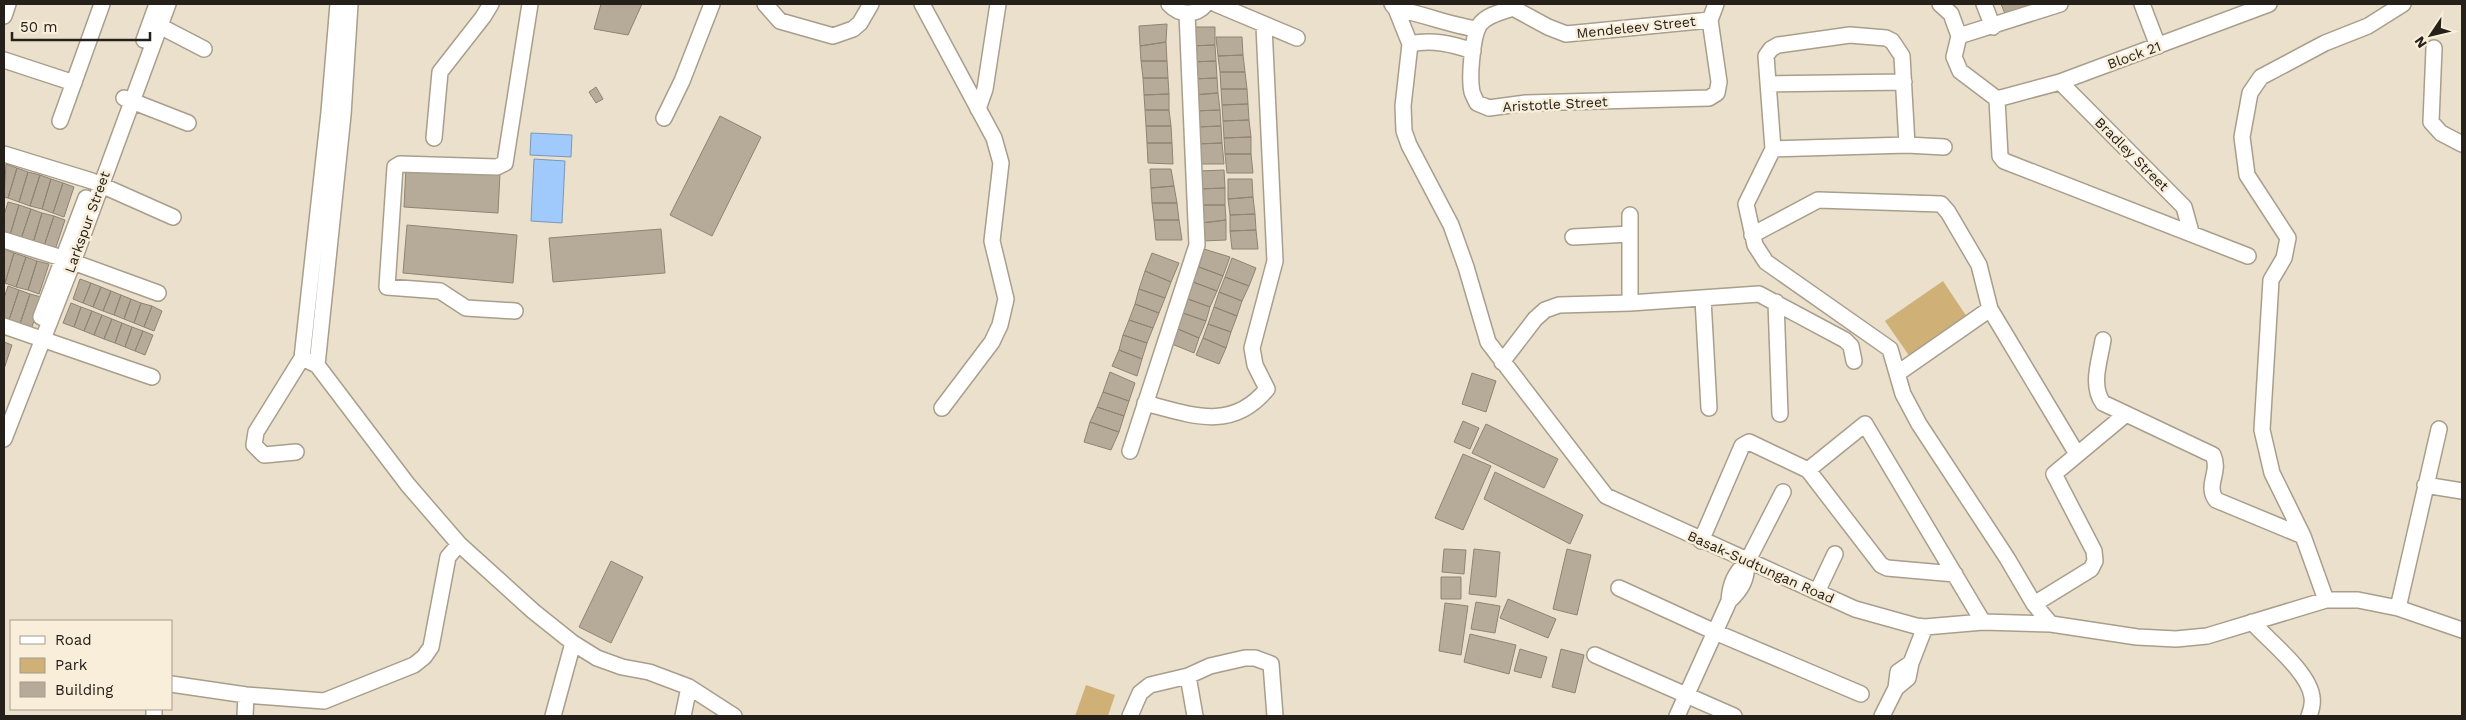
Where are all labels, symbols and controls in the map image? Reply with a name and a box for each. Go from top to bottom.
scale bar [12,10,150,42]
north arrow [2406,10,2456,60]
street label: Mendeleev Street [1576,13,1696,41]
text: 50 m [20,18,57,36]
text: N [2411,34,2430,51]
street label: Block 21 [2105,38,2163,72]
street label: Aristotle Street [1502,93,1608,115]
street label: Bradley Street [2092,114,2172,194]
street label: Larkspur Street [61,169,113,275]
street label: Basak-Sudtungan Road [1685,527,1837,607]
legend [10,620,172,710]
text: Road [55,631,92,649]
text: Park [55,656,88,674]
text: Building [55,681,113,699]

